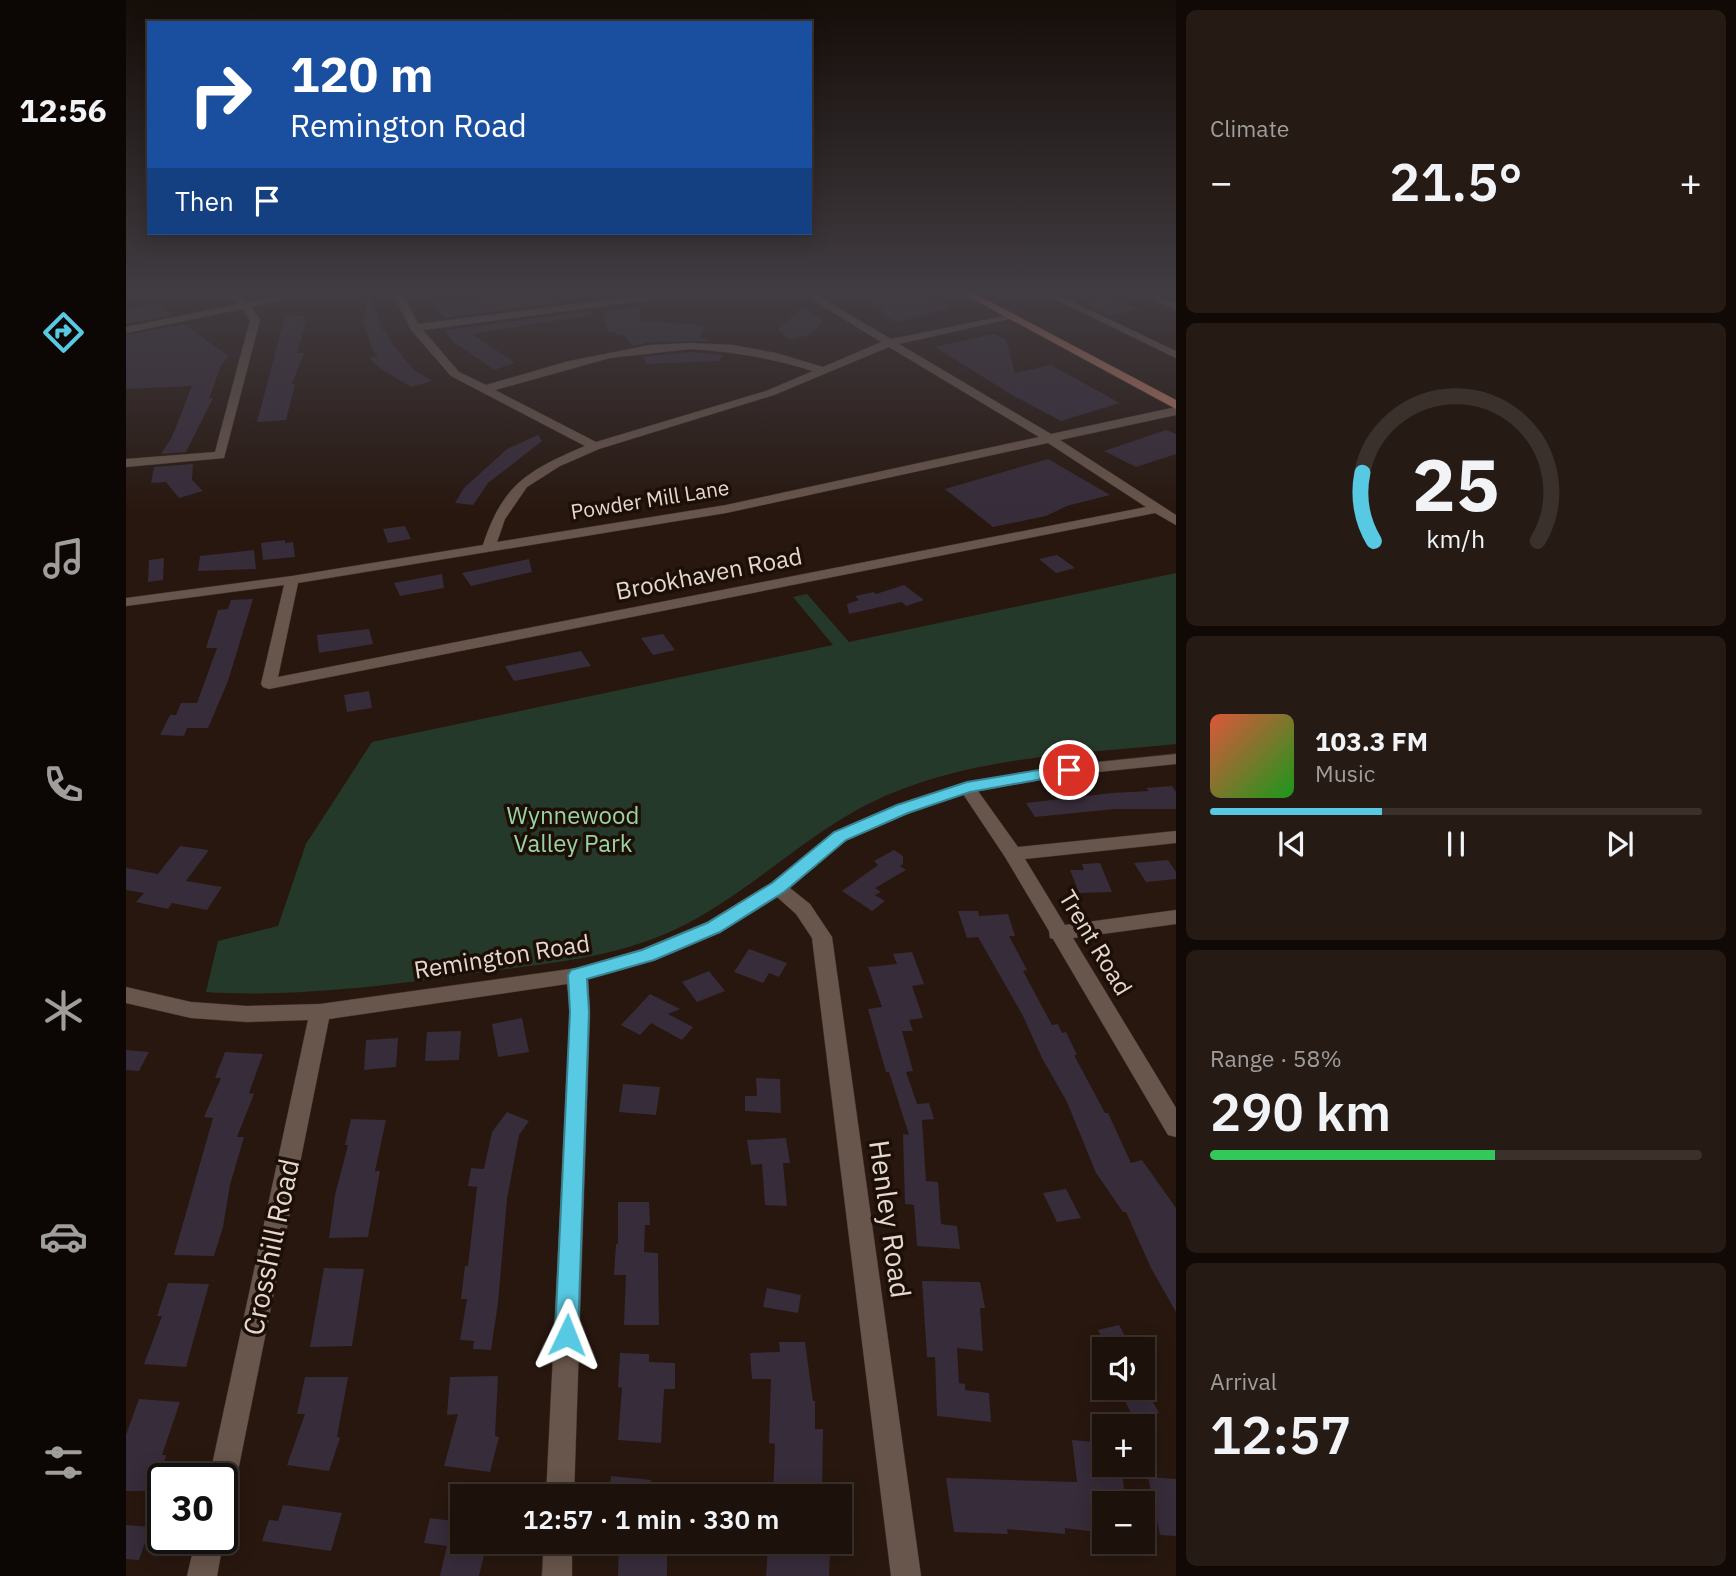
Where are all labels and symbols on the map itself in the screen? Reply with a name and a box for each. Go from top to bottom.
street label: Powder Mill Lane [569,473,731,525]
street label: Brookhaven Road [613,539,805,607]
pin [1039,740,1099,800]
park label: Wynnewood Valley Park [507,799,639,859]
street label: Trent Road [1052,884,1140,1001]
street label: Remington Road [412,926,592,986]
street label: Henley Road [861,1138,920,1300]
street label: Crosshill Road [234,1155,307,1338]
position arrow [530,1298,604,1372]
speed limit sign: 30 [147,1463,238,1554]

